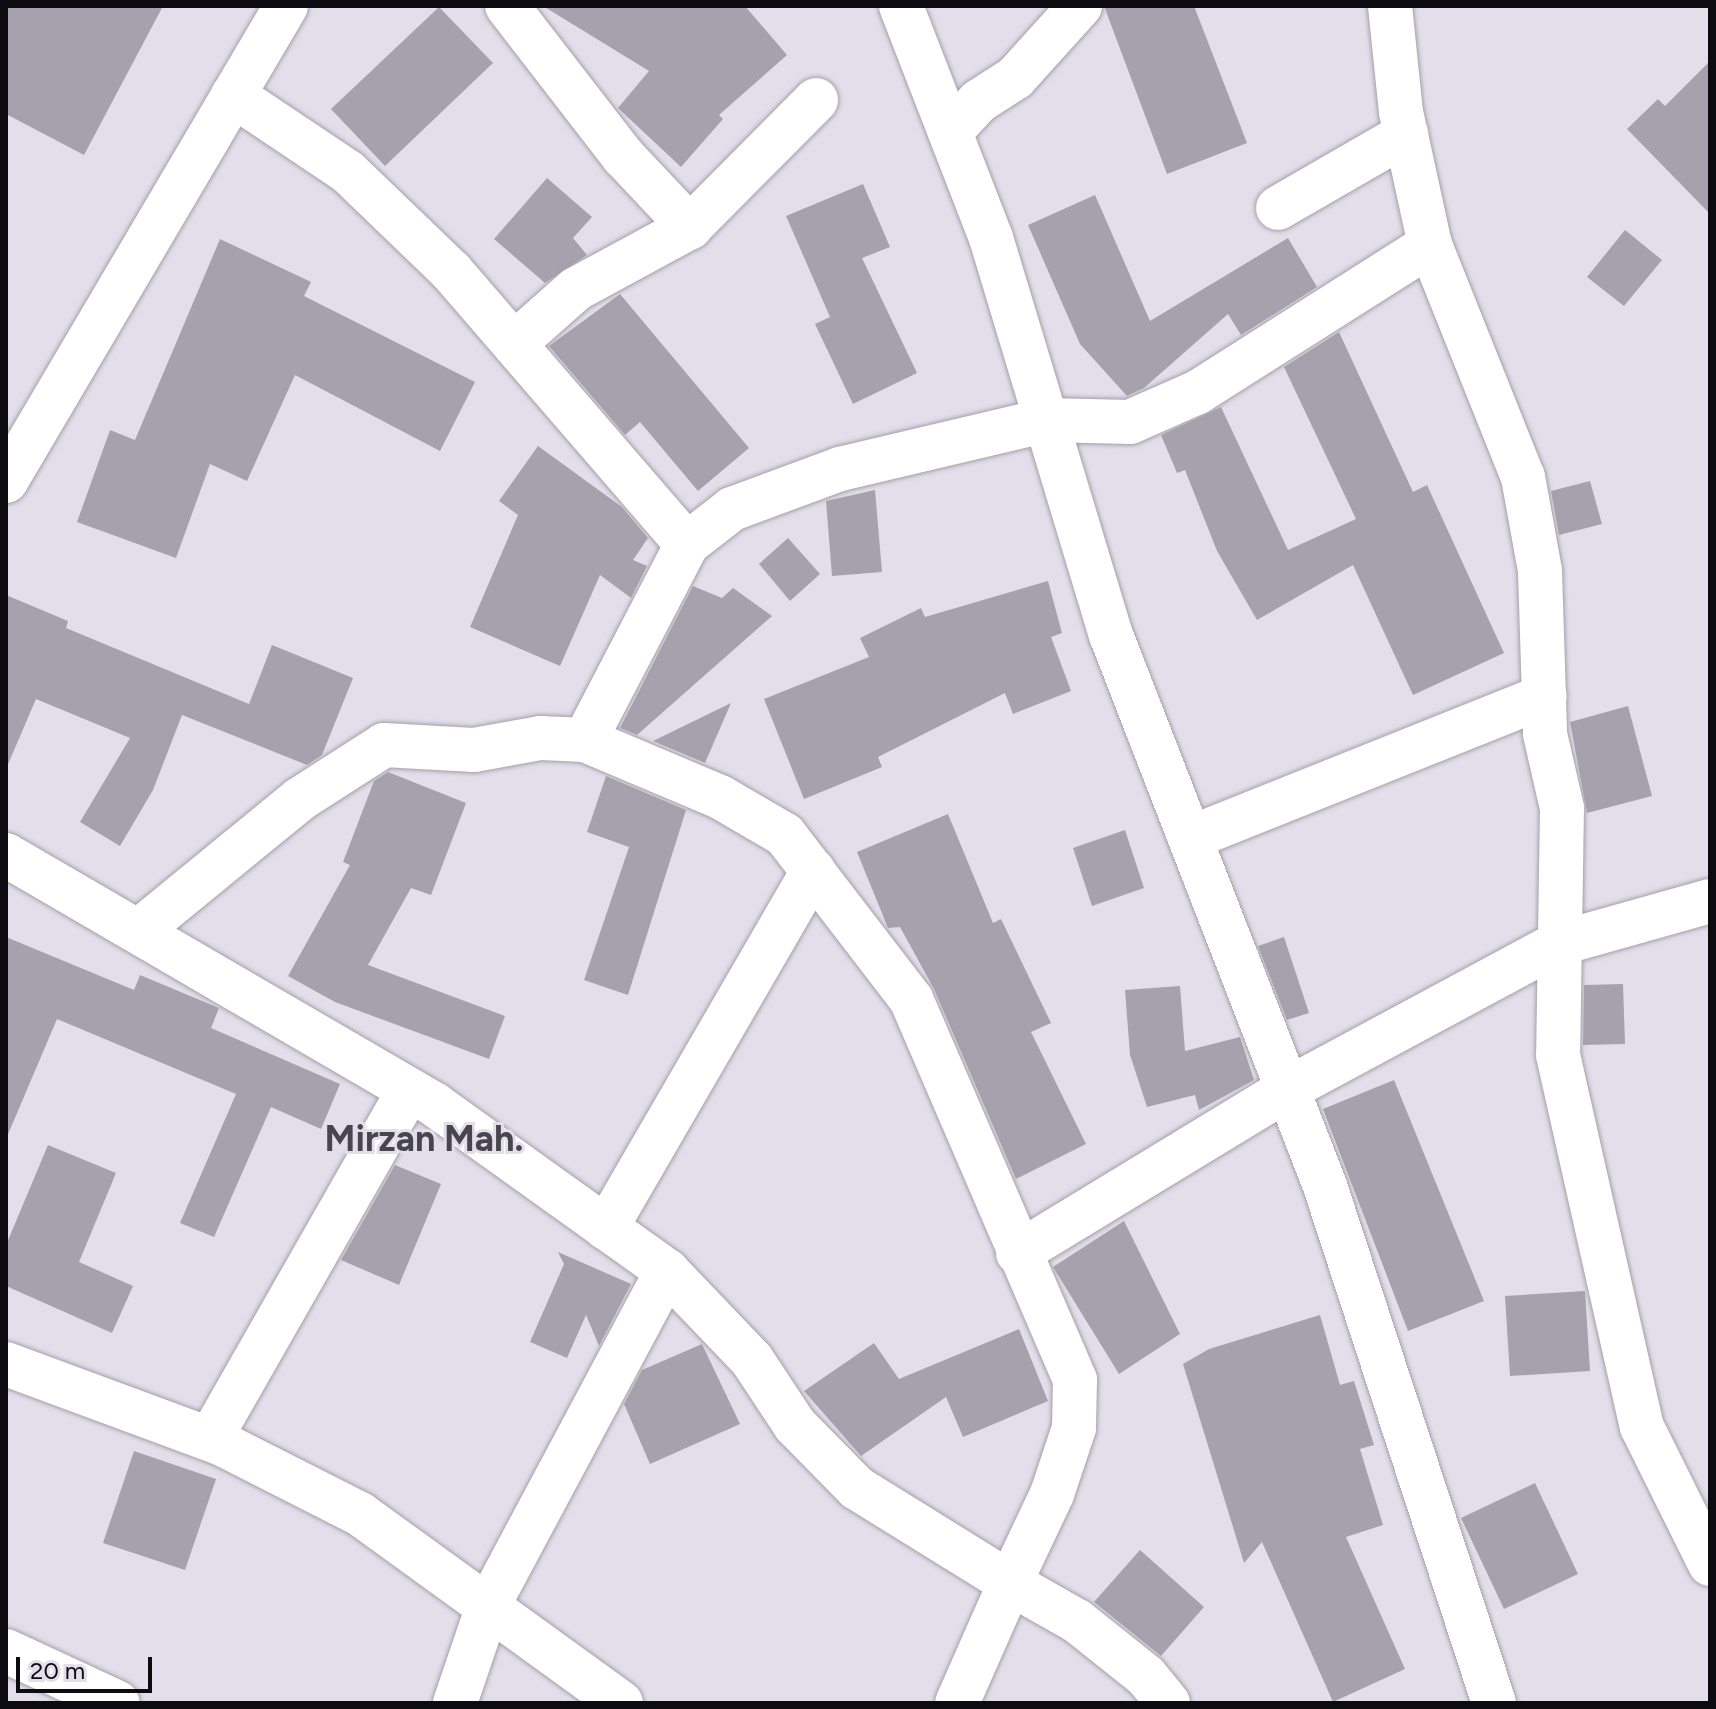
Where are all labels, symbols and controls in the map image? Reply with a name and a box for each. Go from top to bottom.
district label: Mirzan Mah. [325,1117,523,1161]
scale bar [20,1641,156,1691]
text: 20 m [30,1656,85,1685]

